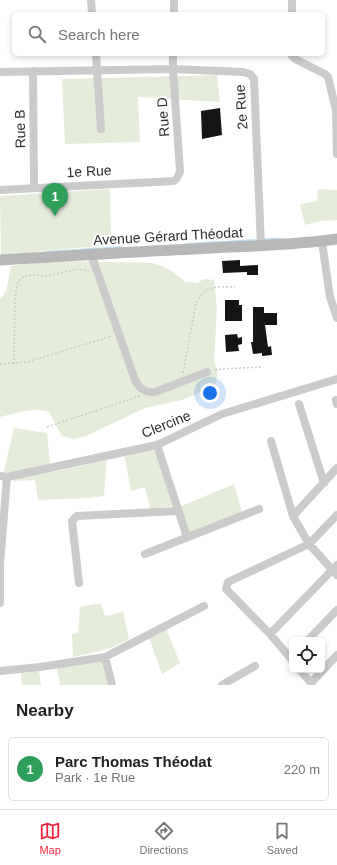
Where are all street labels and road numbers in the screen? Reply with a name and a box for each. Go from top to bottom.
street label: 2e Rue [231,84,251,130]
street label: Rue D [154,97,172,137]
street label: Rue B [12,109,28,149]
street label: 1e Rue [66,162,112,180]
street label: Avenue Gérard Théodat [93,224,243,248]
street label: Clercine [139,407,193,441]

